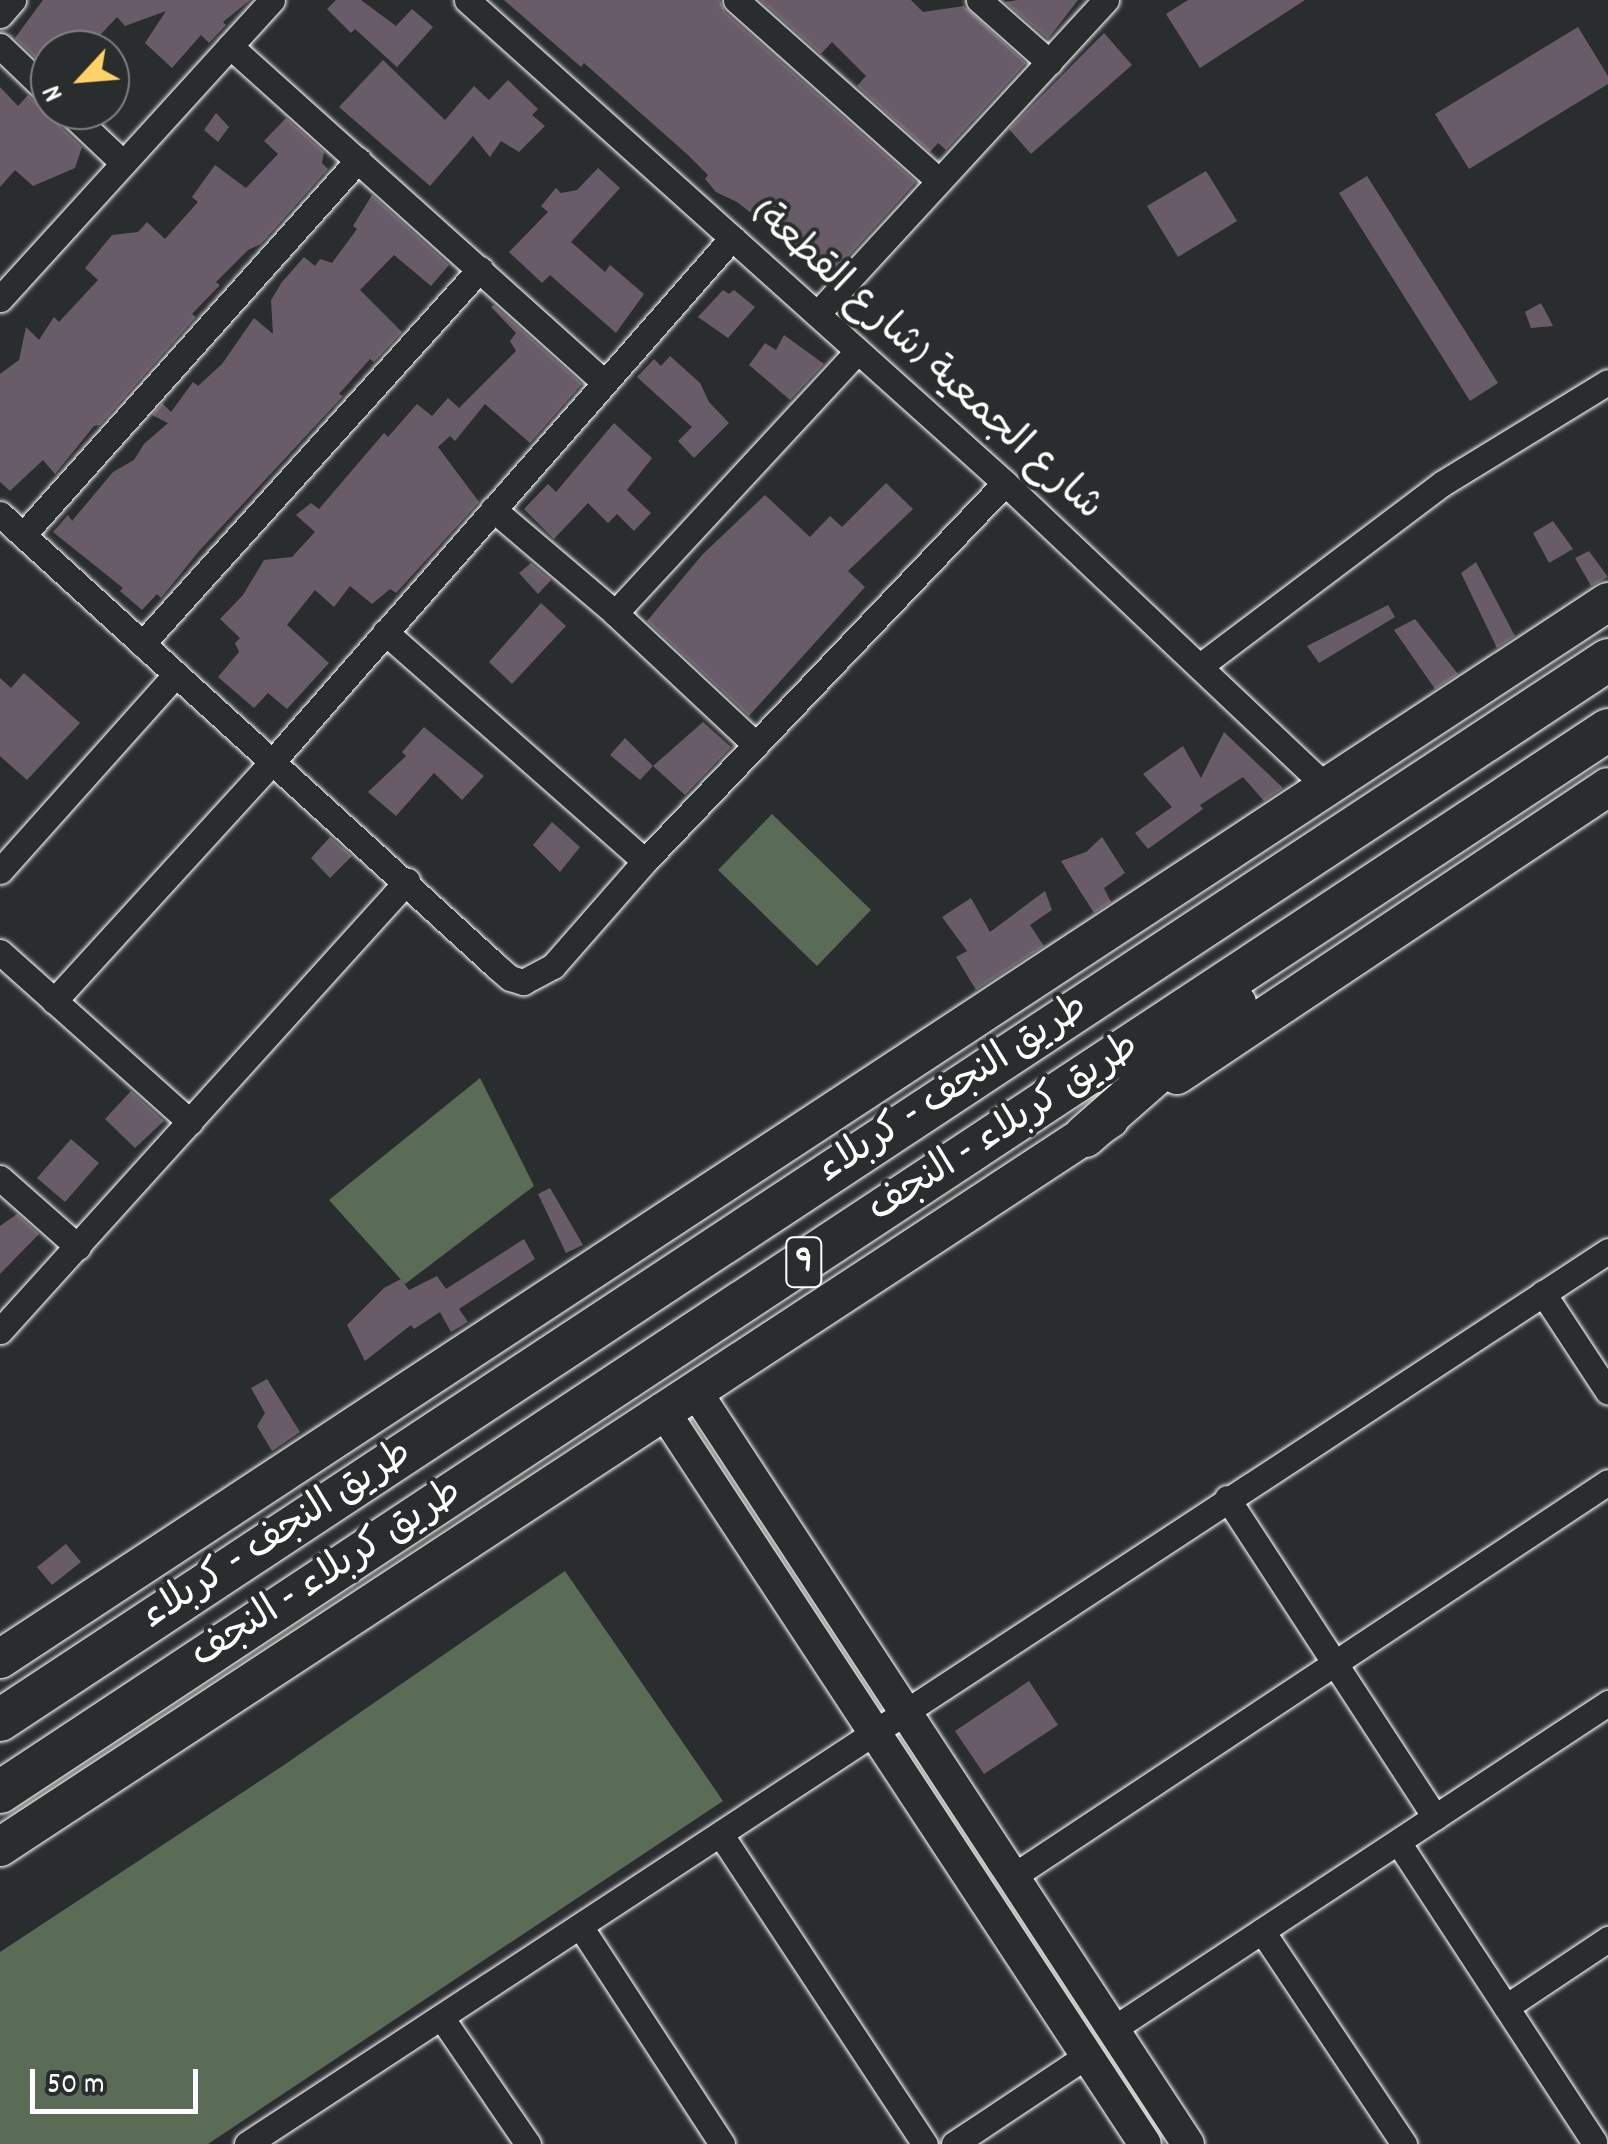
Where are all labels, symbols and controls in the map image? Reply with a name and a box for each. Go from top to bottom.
north arrow [30,30,130,130]
text: N [34,77,76,107]
street label: شارع الجمعية (شارع القطعة) [739,191,1111,533]
street label: طريق النجف - کربلاء [809,985,1099,1197]
street label: طريق کربلاء - النجف [860,1024,1150,1236]
road number: 9 [784,1229,824,1295]
street label: طريق النجف - کربلاء [133,1431,423,1643]
street label: طريق کربلاء - النجف [183,1470,473,1682]
scale bar [35,2049,202,2111]
text: 50 m [47,2065,105,2108]

